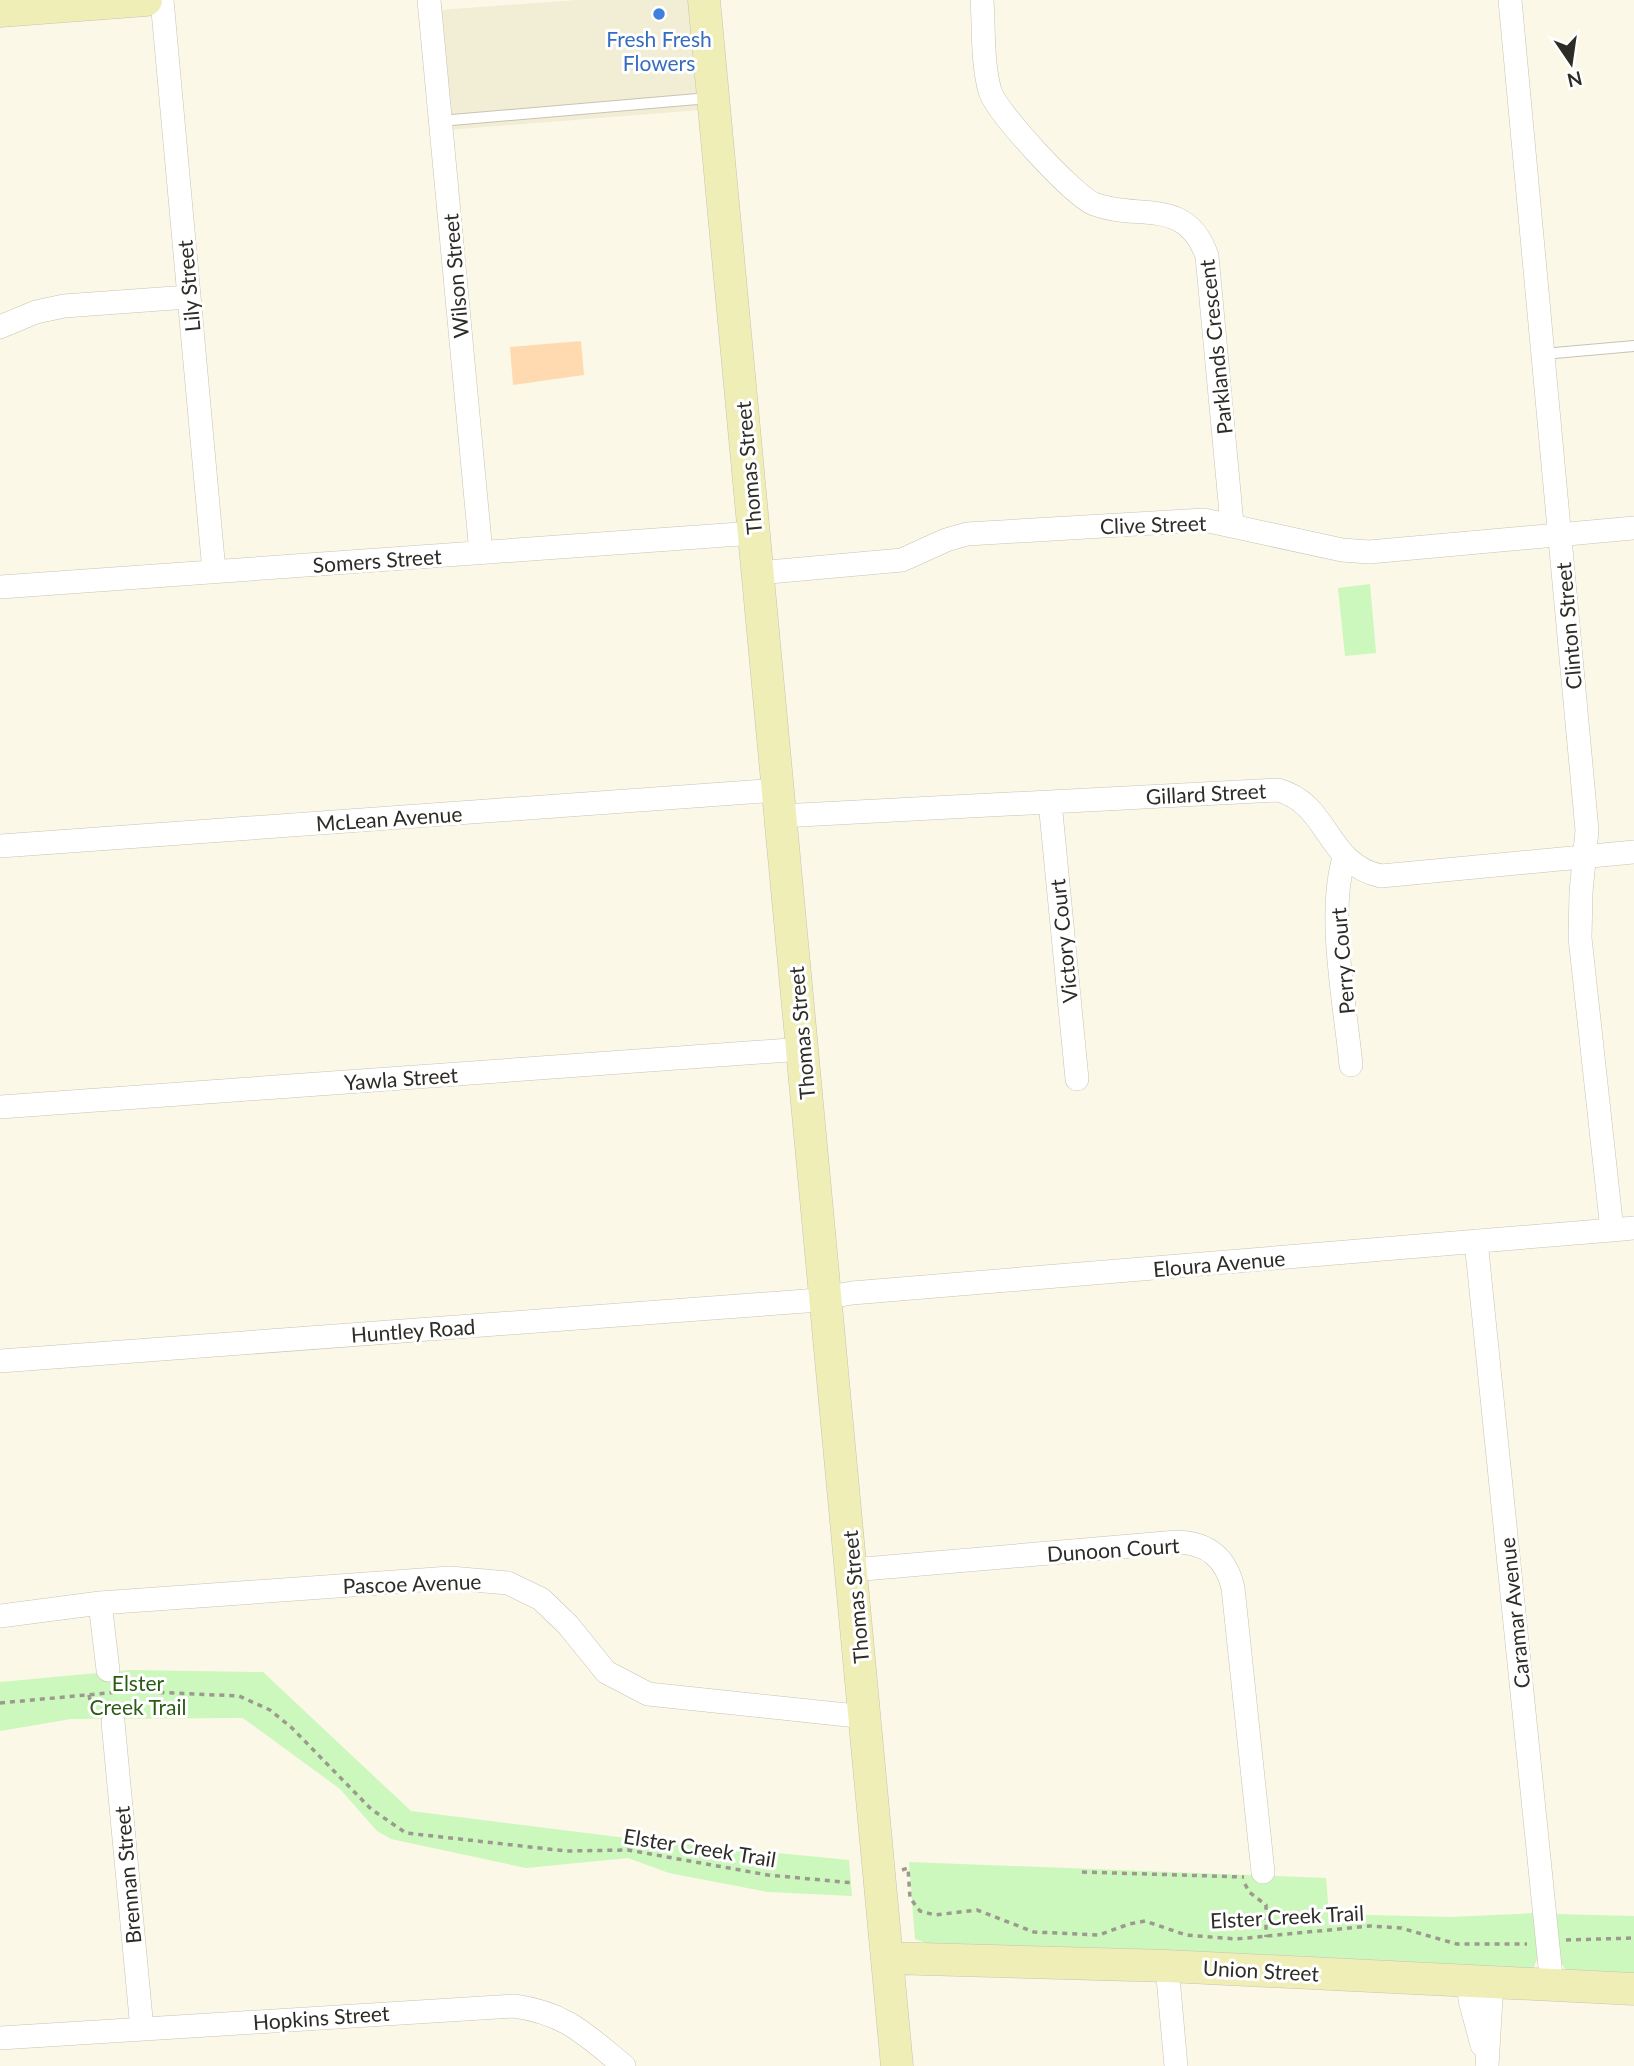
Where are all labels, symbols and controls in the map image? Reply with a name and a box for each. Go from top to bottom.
marker: Fresh Fresh Flowers [651,6,667,22]
place label: Fresh Fresh Flowers [606,26,712,75]
north arrow [1536,28,1606,98]
text: N [1565,67,1585,93]
street label: Wilson Street [437,212,473,339]
street label: Lily Street [172,239,204,333]
street label: Parklands Crescent [1193,258,1237,436]
street label: Thomas Street [730,400,766,535]
street label: Clive Street [1099,510,1207,538]
street label: Somers Street [312,543,443,577]
street label: Clinton Street [1550,561,1586,691]
street label: Gillard Street [1145,777,1267,809]
street label: McLean Avenue [315,800,463,836]
street label: Victory Court [1044,877,1082,1004]
street label: Perry Court [1325,906,1359,1015]
street label: Thomas Street [783,965,819,1100]
street label: Yawla Street [343,1062,459,1094]
street label: Eloura Avenue [1152,1245,1286,1281]
street label: Huntley Road [350,1313,476,1347]
street label: Thomas Street [837,1529,873,1664]
street label: Dunoon Court [1046,1532,1181,1566]
street label: Caramar Avenue [1494,1536,1534,1690]
street label: Pascoe Avenue [342,1568,482,1598]
park label: Elster Creek Trail [90,1670,186,1719]
street label: Brennan Street [108,1805,145,1945]
street label: Elster Creek Trail [622,1823,778,1871]
street label: Elster Creek Trail [1209,1899,1365,1933]
street label: Union Street [1202,1954,1320,1986]
street label: Hopkins Street [252,2000,390,2034]

